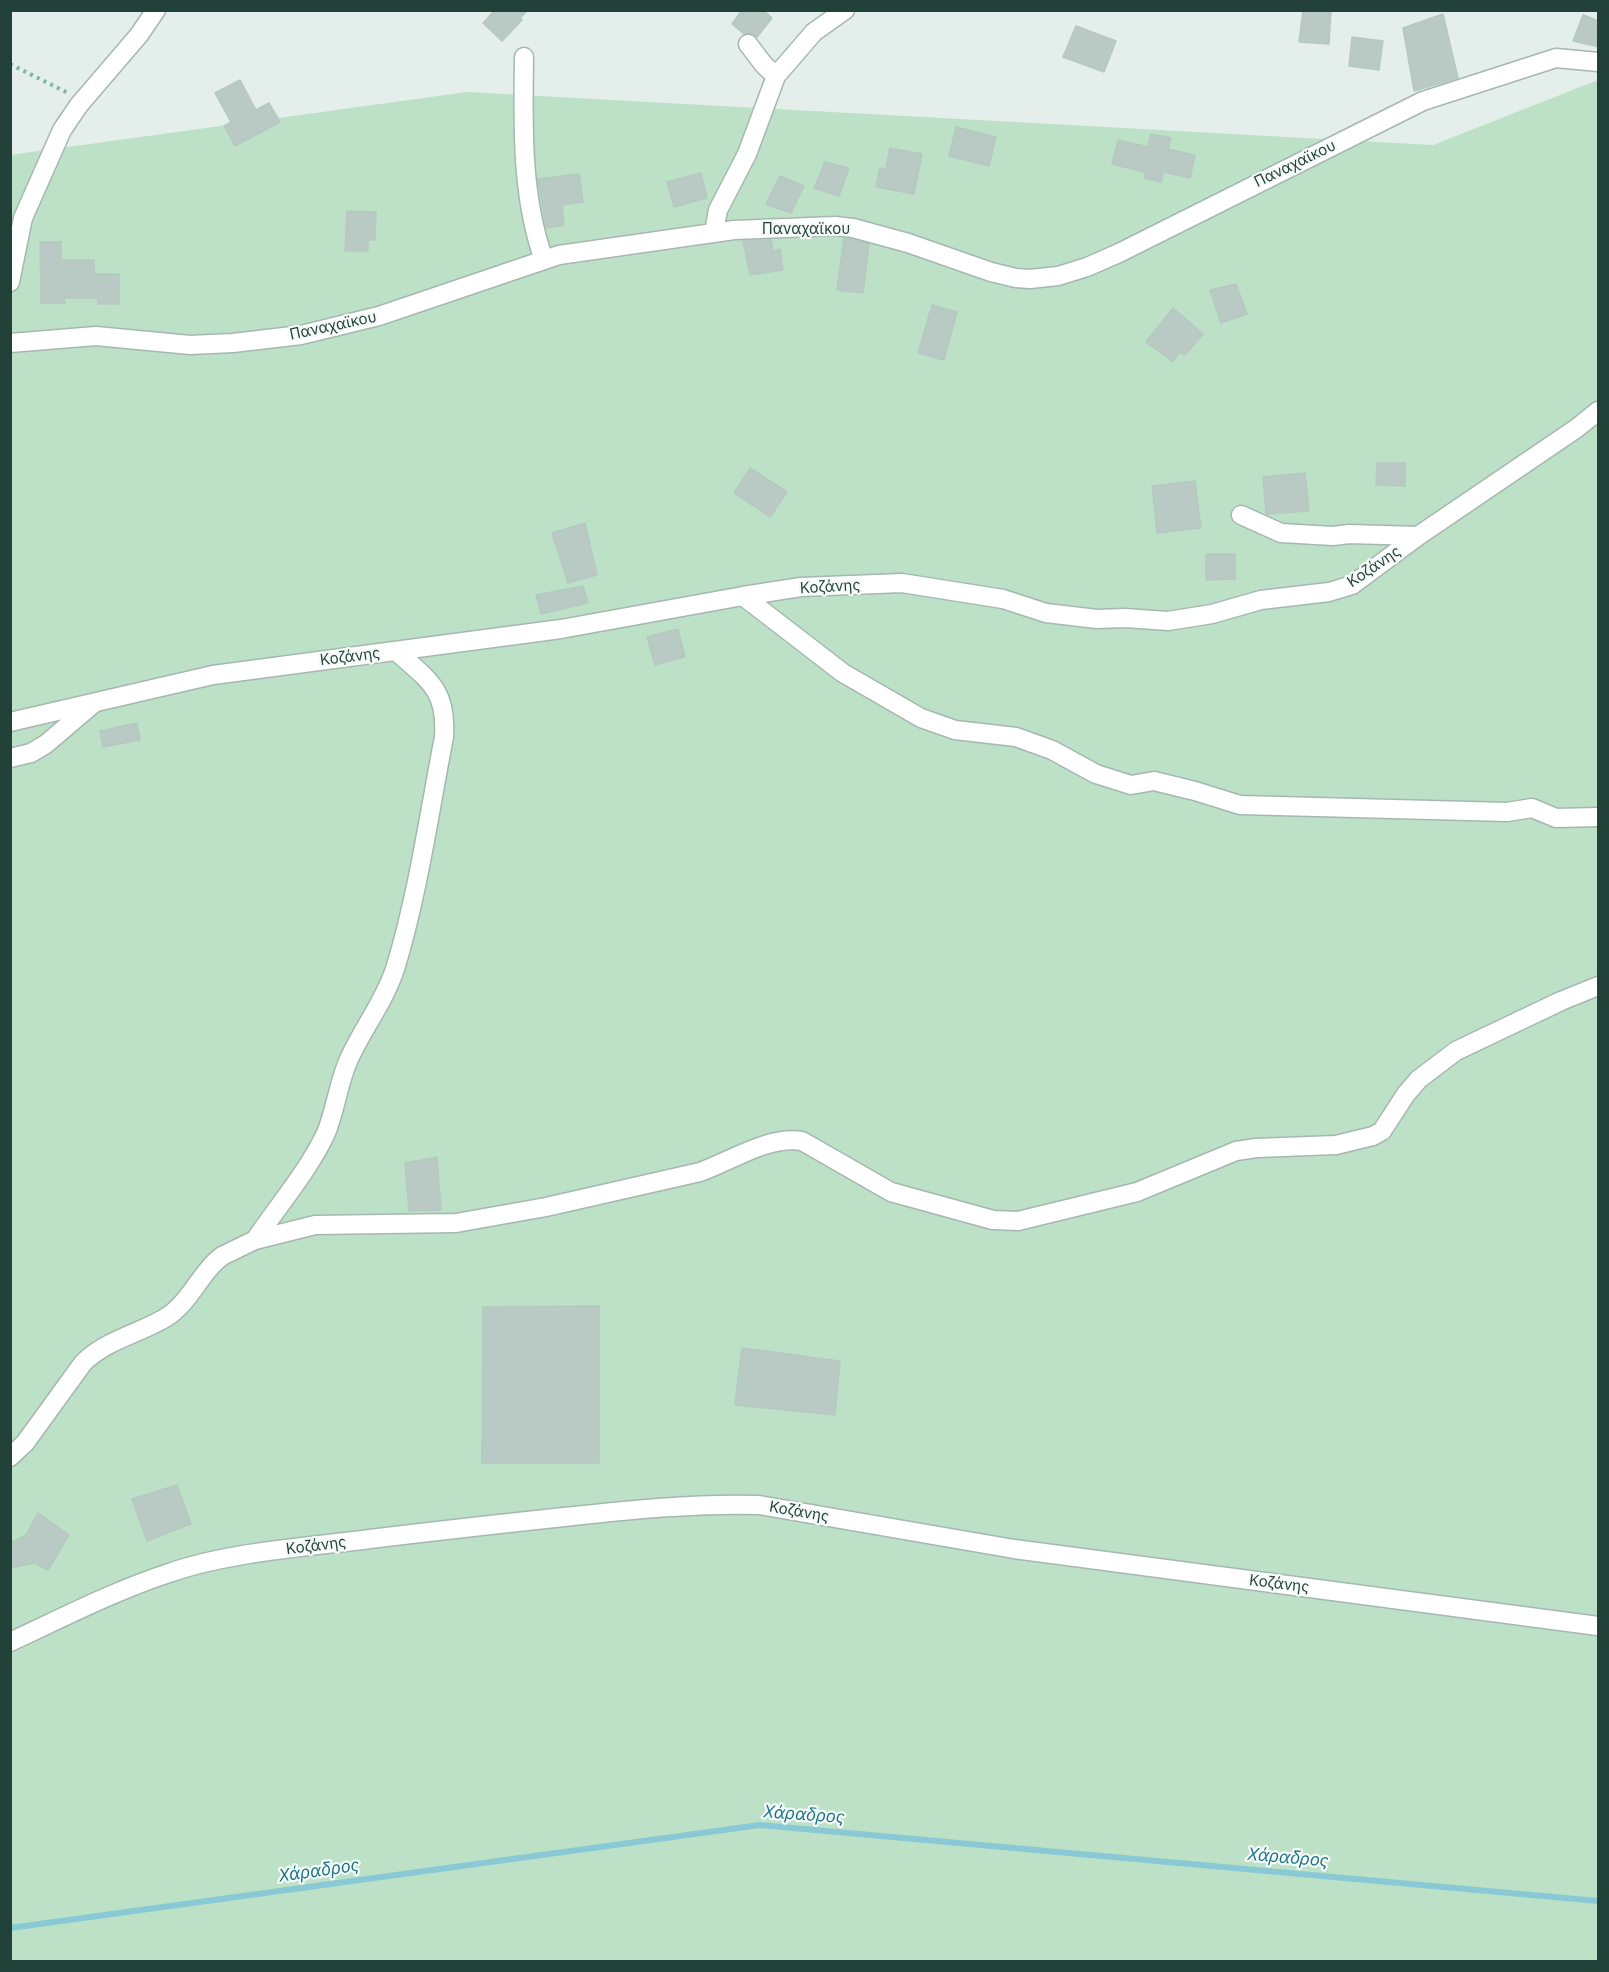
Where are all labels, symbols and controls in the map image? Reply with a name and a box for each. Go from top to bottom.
street label: Παναχαϊκου [1251,136,1339,192]
street label: Παναχαϊκου [762,219,850,239]
street label: Παναχαϊκου [288,307,378,345]
street label: Κοζάνης [1344,542,1404,592]
street label: Κοζάνης [799,576,861,598]
street label: Κοζάνης [319,644,381,670]
street label: Κοζάνης [768,1497,830,1527]
street label: Κοζάνης [285,1533,347,1559]
street label: Κοζάνης [1248,1571,1310,1597]
water label: Χάραδρος [763,1801,845,1829]
water label: Χάραδρος [1247,1844,1329,1872]
water label: Χάραδρος [278,1855,360,1887]

